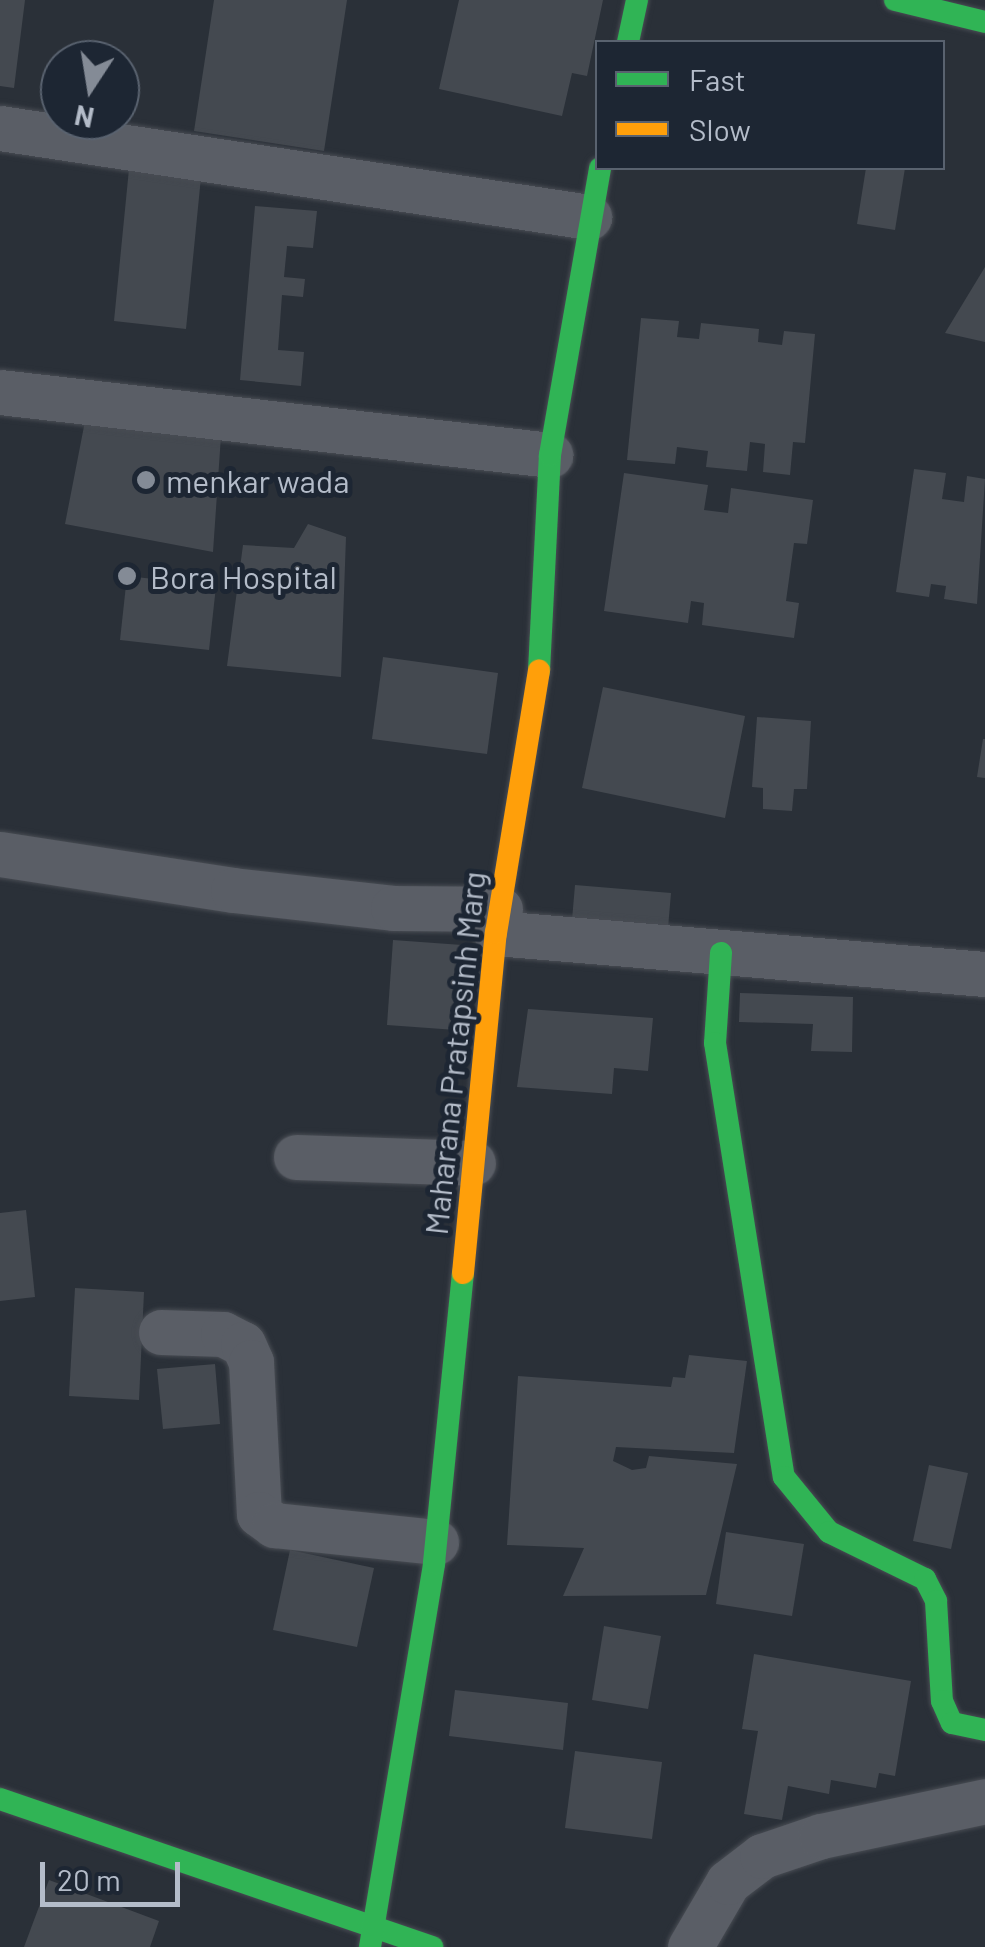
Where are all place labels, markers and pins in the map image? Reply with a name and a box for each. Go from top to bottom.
place label: menkar wada [166,461,350,499]
marker: menkar wada [135,469,157,491]
place label: Bora Hospital [150,557,337,595]
marker: Bora Hospital [114,563,140,589]

